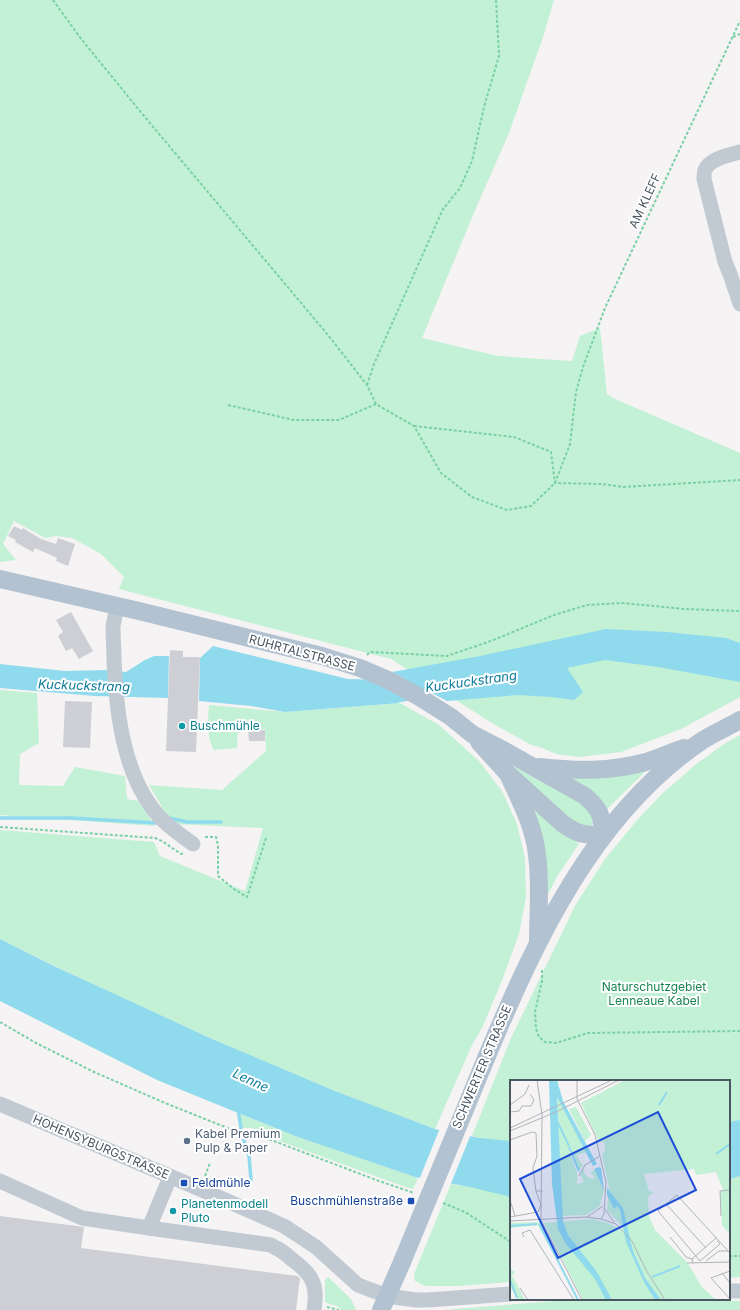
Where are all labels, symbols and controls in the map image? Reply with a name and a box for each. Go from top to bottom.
street label: AM KLEFF [625,171,664,231]
street label: RUHRTALSTRASSE [247,631,357,674]
water label: Kuckuckstrang [424,667,518,695]
water label: Kuckuckstrang [38,675,130,695]
place label: Buschmühle [190,718,260,733]
marker: Buschmühle [177,721,187,731]
park label: Naturschutzgebiet Lenneaue Kabel [602,979,706,1008]
street label: SCHWERTER STRASSE [449,1003,514,1131]
water label: Lenne [231,1065,271,1095]
inset map [510,1080,730,1300]
street label: HOHENSYBURGSTRASSE [31,1111,172,1182]
place label: Kabel Premium Pulp & Paper [195,1126,280,1155]
marker: Kabel Premium Pulp & Paper [182,1136,192,1146]
place label: Feldmühle [192,1175,250,1190]
marker: Feldmühle [179,1178,189,1188]
place label: Buschmühlenstraße [290,1193,403,1208]
place label: Planetenmodell Pluto [181,1196,268,1225]
marker: Buschmühlenstraße [406,1196,416,1206]
marker: Planetenmodell Pluto [168,1206,178,1216]

